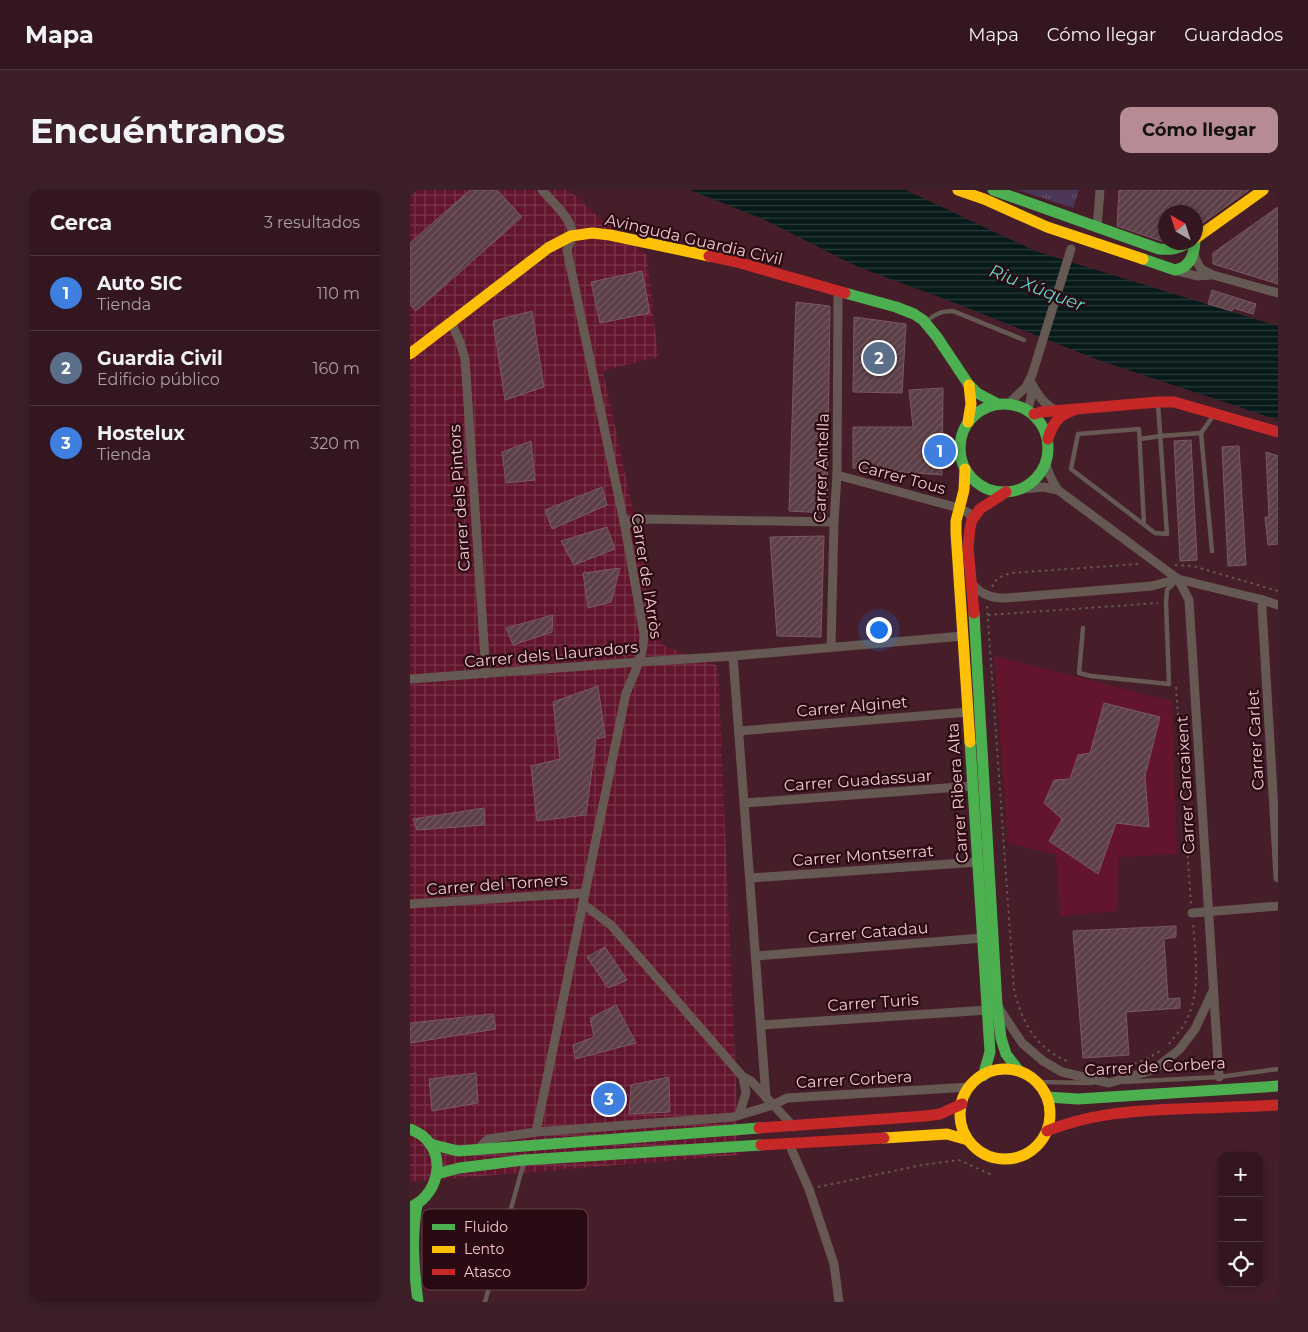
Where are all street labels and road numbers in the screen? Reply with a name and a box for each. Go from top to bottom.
street label: Avinguda Guardia Civil [603,210,784,269]
street label: Carrer Antella [810,413,833,523]
street label: Carrer dels Pintors [445,424,474,572]
street label: Carrer Tous [856,457,948,498]
street label: Carrer de l'Arròs [627,512,666,640]
street label: Carrer dels Llauradors [463,637,639,672]
street label: Carrer Carlet [1243,689,1268,791]
street label: Carrer Alginet [796,692,909,721]
street label: Carrer Carcaixent [1172,715,1199,855]
street label: Carrer Ribera Alta [943,722,972,864]
street label: Carrer Guadassuar [783,766,933,795]
street label: Carrer Montserrat [792,841,935,870]
street label: Carrer del Torners [426,870,569,899]
street label: Carrer Catadau [807,918,929,947]
street label: Carrer Turis [827,990,920,1015]
street label: Carrer de Corbera [1084,1053,1226,1080]
street label: Carrer Corbera [795,1067,913,1092]

